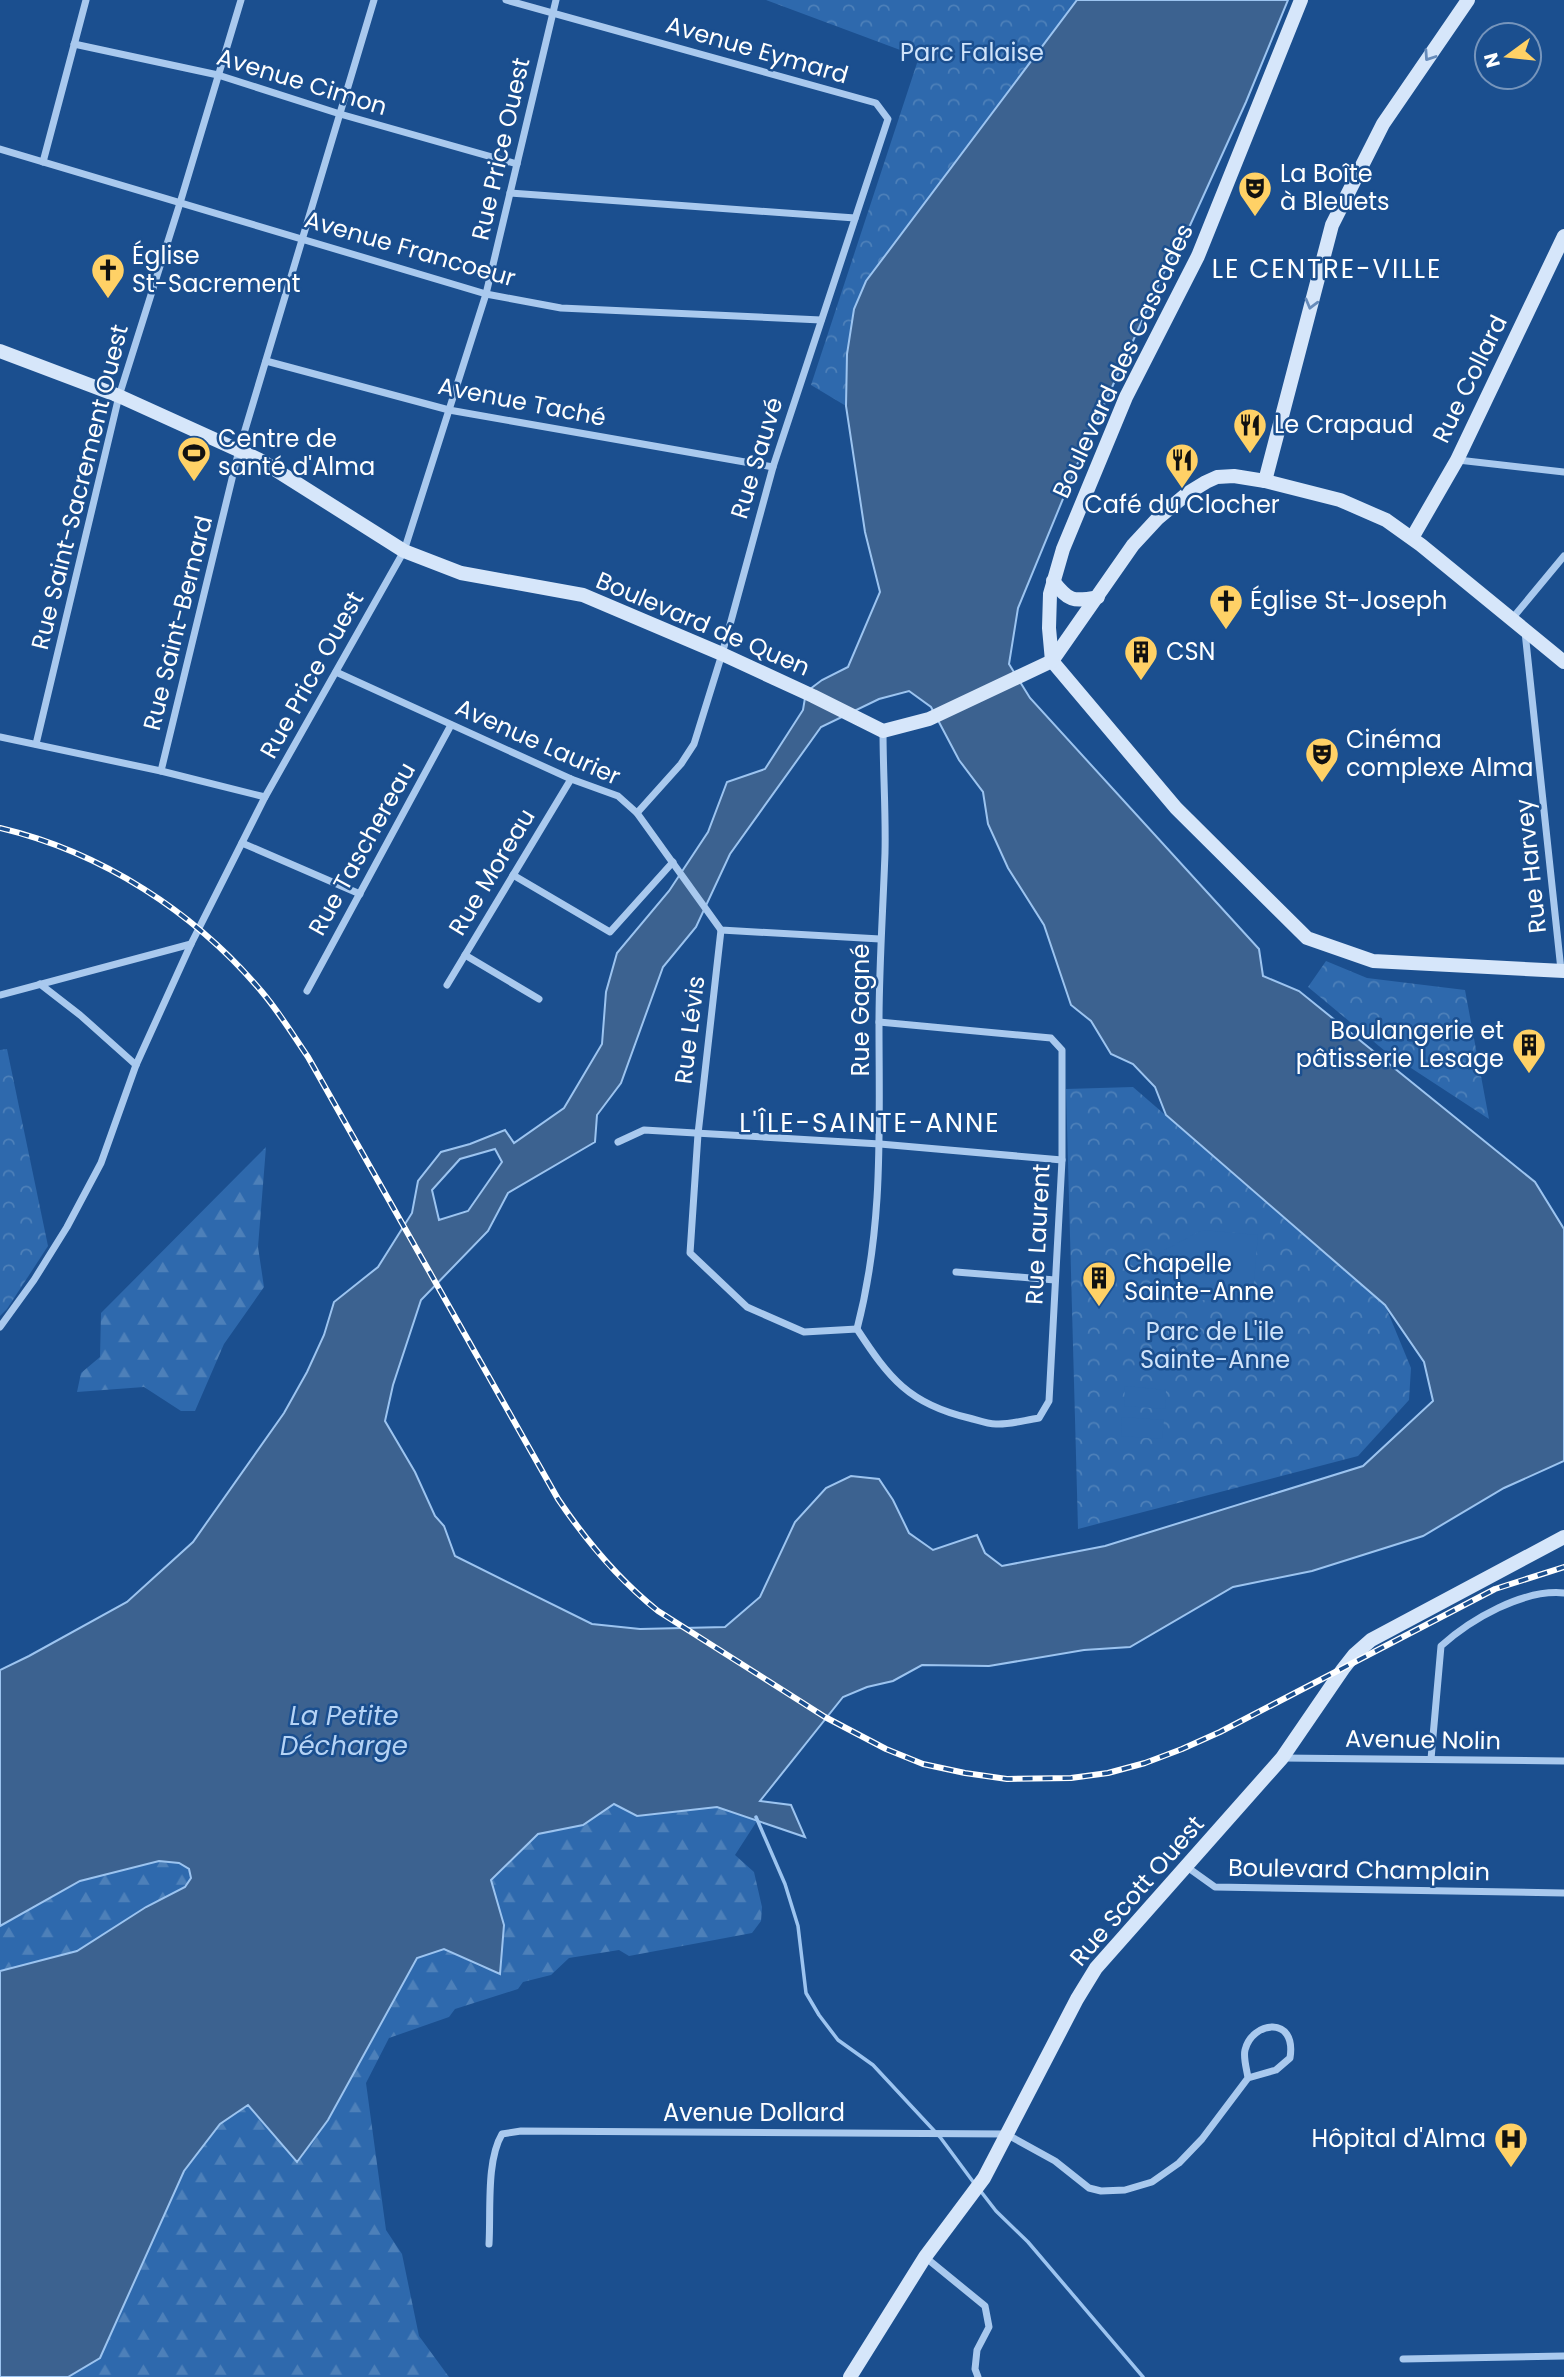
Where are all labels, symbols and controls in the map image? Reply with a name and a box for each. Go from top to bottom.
street label: Avenue Eymard [662,8,852,91]
north arrow [1473,21,1543,91]
park label: Parc Falaise [900,36,1044,69]
street label: Avenue Cimon [213,40,391,123]
one-way arrow [1425,48,1437,61]
text: N [1477,50,1507,71]
street label: Rue Price Ouest [463,54,538,243]
place label: La Boîte à Bleuets [1280,157,1390,218]
theatre icon: La Boîte à Bleuets [1236,169,1274,218]
street label: Avenue Francoeur [301,203,520,294]
street label: Boulevard des Cascades [1044,218,1201,503]
place label: Église St-Sacrement [132,239,300,300]
church icon: Église St-Sacrement [89,251,127,300]
district label: LE CENTRE-VILLE [1212,251,1442,287]
one-way arrow [1305,298,1320,310]
street label: Rue Collard [1424,309,1515,448]
street label: Rue Saint-Sacrement Ouest [23,321,136,653]
street label: Avenue Taché [435,369,609,434]
street label: Rue Sauvé [722,393,791,523]
restaurant icon: Le Crapaud [1231,406,1269,455]
place label: Le Crapaud [1274,408,1413,441]
place label: Centre de santé d'Alma [218,422,375,483]
sports icon: Centre de santé d'Alma [175,434,213,483]
restaurant icon: Café du Clocher [1163,441,1201,490]
place label: Café du Clocher [1084,488,1280,521]
street label: Rue Saint-Bernard [135,512,220,734]
street label: Boulevard de Quen [591,564,815,684]
church icon: Église St-Joseph [1207,582,1245,631]
place label: Église St-Joseph [1250,584,1447,617]
street label: Rue Price Ouest [252,585,371,764]
building icon: CSN [1122,633,1160,682]
place label: CSN [1166,635,1216,668]
street label: Avenue Laurier [451,690,626,793]
place label: Cinéma complexe Alma [1346,723,1533,784]
theatre icon: Cinéma complexe Alma [1303,735,1341,784]
street label: Rue Taschereau [300,756,423,941]
street label: Rue Harvey [1507,797,1554,935]
street label: Rue Moreau [441,802,542,941]
street label: Rue Gagné [844,944,877,1076]
street label: Rue Lévis [667,974,712,1086]
place label: Boulangerie et pâtisserie Lesage [1296,1014,1504,1075]
building icon: Boulangerie et pâtisserie Lesage [1510,1026,1548,1075]
district label: L'ÎLE-SAINTE-ANNE [739,1105,1001,1141]
street label: Rue Laurent [1017,1163,1058,1305]
place label: Chapelle Sainte-Anne [1124,1247,1274,1308]
building icon: Chapelle Sainte-Anne [1080,1259,1118,1308]
park label: Parc de L'ile Sainte-Anne [1140,1315,1290,1376]
water label: La Petite Décharge [280,1698,408,1764]
street label: Avenue Nolin [1345,1722,1501,1757]
street label: Rue Scott Ouest [1062,1808,1211,1973]
street label: Boulevard Champlain [1228,1851,1490,1888]
street label: Avenue Dollard [663,2096,845,2129]
hospital icon: Hôpital d'Alma [1492,2120,1530,2169]
place label: Hôpital d'Alma [1312,2122,1486,2155]

